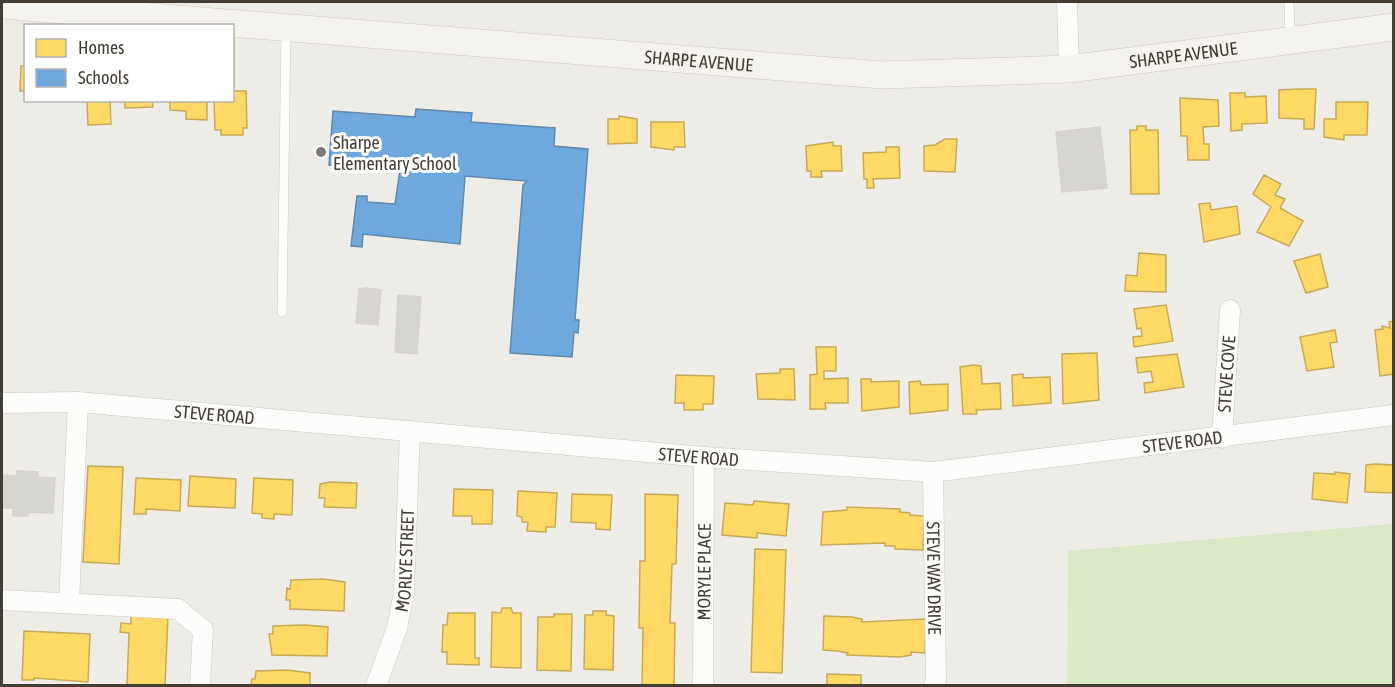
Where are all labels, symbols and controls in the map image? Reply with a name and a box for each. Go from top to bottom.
legend [24,24,234,102]
text: Homes [78,37,124,58]
street label: SHARPE AVENUE [1128,37,1239,72]
street label: SHARPE AVENUE [644,46,754,75]
text: Schools [78,67,129,88]
place label: Sharpe Elementary School [333,132,457,174]
marker: Sharpe Elementary School [314,145,328,159]
street label: STEVE COVE [1213,335,1239,413]
street label: STEVE ROAD [174,400,255,428]
street label: STEVE ROAD [1141,426,1223,457]
street label: STEVE ROAD [658,443,739,470]
street label: MORLYE STREET [390,508,418,614]
street label: STEVE WAY DRIVE [923,521,946,635]
street label: MORYLE PLACE [693,523,714,621]

